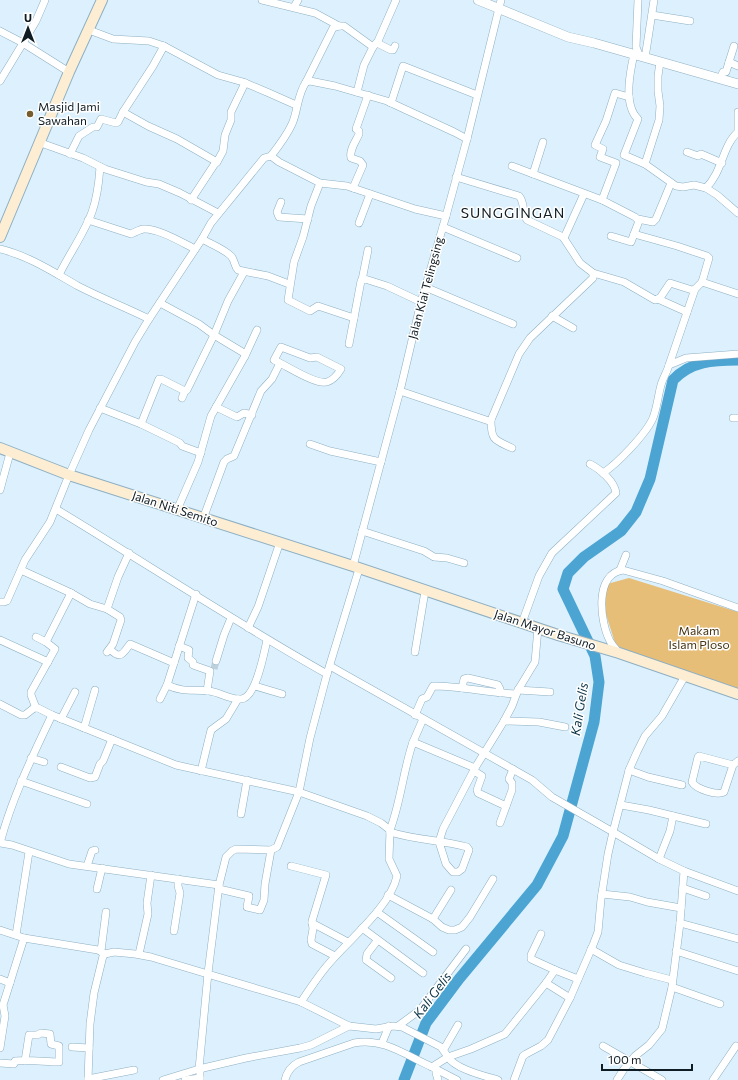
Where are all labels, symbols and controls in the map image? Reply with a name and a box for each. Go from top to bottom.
north arrow [8,8,48,48]
text: U [24,11,32,24]
place label: Masjid Jami Sawahan [38,99,100,127]
marker: Masjid Jami Sawahan [25,109,35,119]
district label: SUNGGINGAN [461,204,565,221]
street label: Jalan Kiai Telingsing [405,234,447,341]
street label: Jalan Niti Semito [130,488,220,530]
street label: Jalan Mayor Basuno [492,606,598,653]
park label: Makam Islam Ploso [668,623,730,651]
water label: Kali Gelis [567,681,591,737]
water label: Kali Gelis [409,969,455,1021]
scale bar [602,1046,692,1072]
text: 100 m [608,1052,642,1066]

